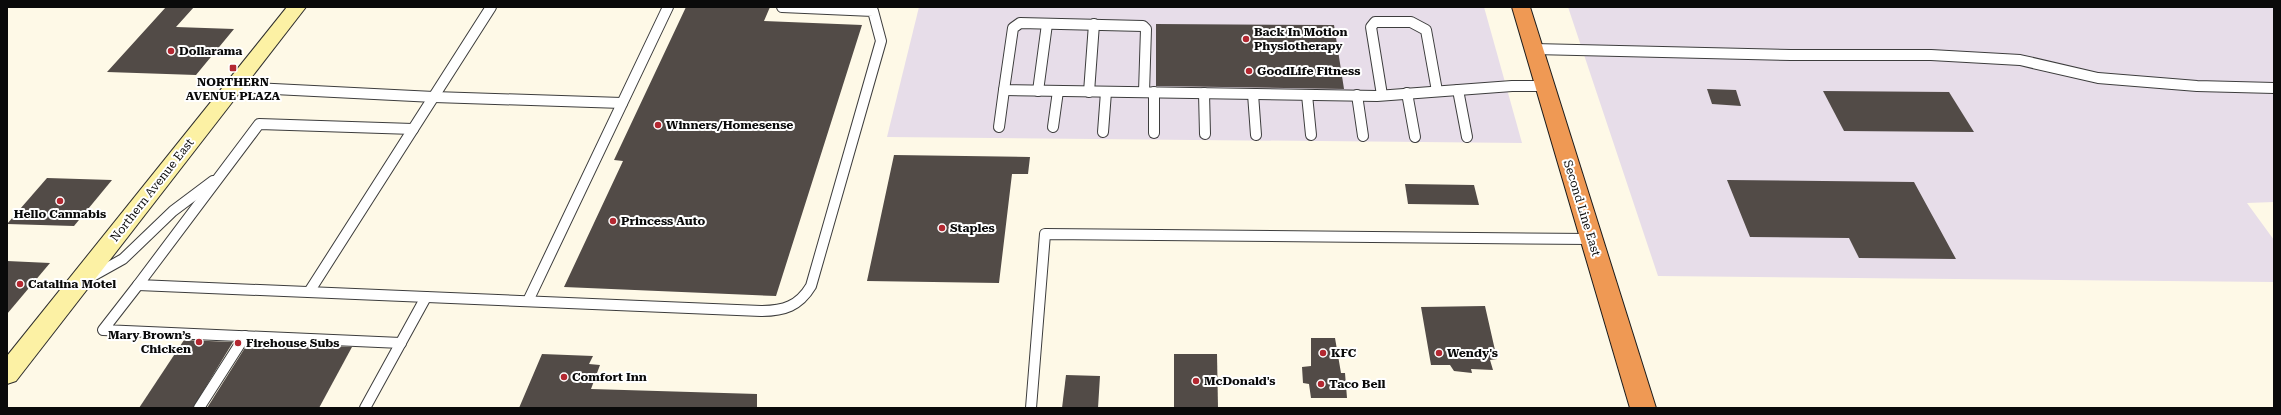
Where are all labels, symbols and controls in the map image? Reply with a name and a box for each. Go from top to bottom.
place label: Back In Motion Physiotherapy [1254,25,1348,53]
marker: Back In Motion Physiotherapy [1241,34,1251,44]
place label: Dollarama [179,44,242,58]
marker: Dollarama [166,46,176,56]
marker: NORTHERN AVENUE PLAZA [228,63,238,73]
place label: GoodLife Fitness [1257,64,1360,78]
marker: GoodLife Fitness [1244,66,1254,76]
place label: NORTHERN AVENUE PLAZA [186,75,281,103]
place label: Winners/Homesense [666,118,793,132]
marker: Winners/Homesense [653,120,663,130]
street label: Northern Avenue East [107,135,197,244]
street label: Second Line East [1561,158,1603,258]
marker: Hello Cannabis [55,196,65,206]
place label: Hello Cannabis [14,207,106,221]
place label: Princess Auto [621,214,705,228]
marker: Princess Auto [608,216,618,226]
place label: Staples [950,221,995,235]
marker: Staples [937,223,947,233]
place label: Catalina Motel [28,277,116,291]
marker: Catalina Motel [15,279,25,289]
place label: Mary Brown’s Chicken [108,328,191,356]
place label: Firehouse Subs [246,336,340,350]
marker: Mary Brown’s Chicken [194,337,204,347]
marker: Firehouse Subs [233,338,243,348]
place label: KFC [1331,346,1357,360]
place label: Wendy's [1447,346,1498,360]
marker: KFC [1318,348,1328,358]
marker: Wendy's [1434,348,1444,358]
place label: Comfort Inn [572,370,647,384]
marker: Comfort Inn [559,372,569,382]
place label: McDonald's [1204,374,1276,388]
marker: McDonald's [1191,376,1201,386]
place label: Taco Bell [1329,377,1385,391]
marker: Taco Bell [1316,379,1326,389]

